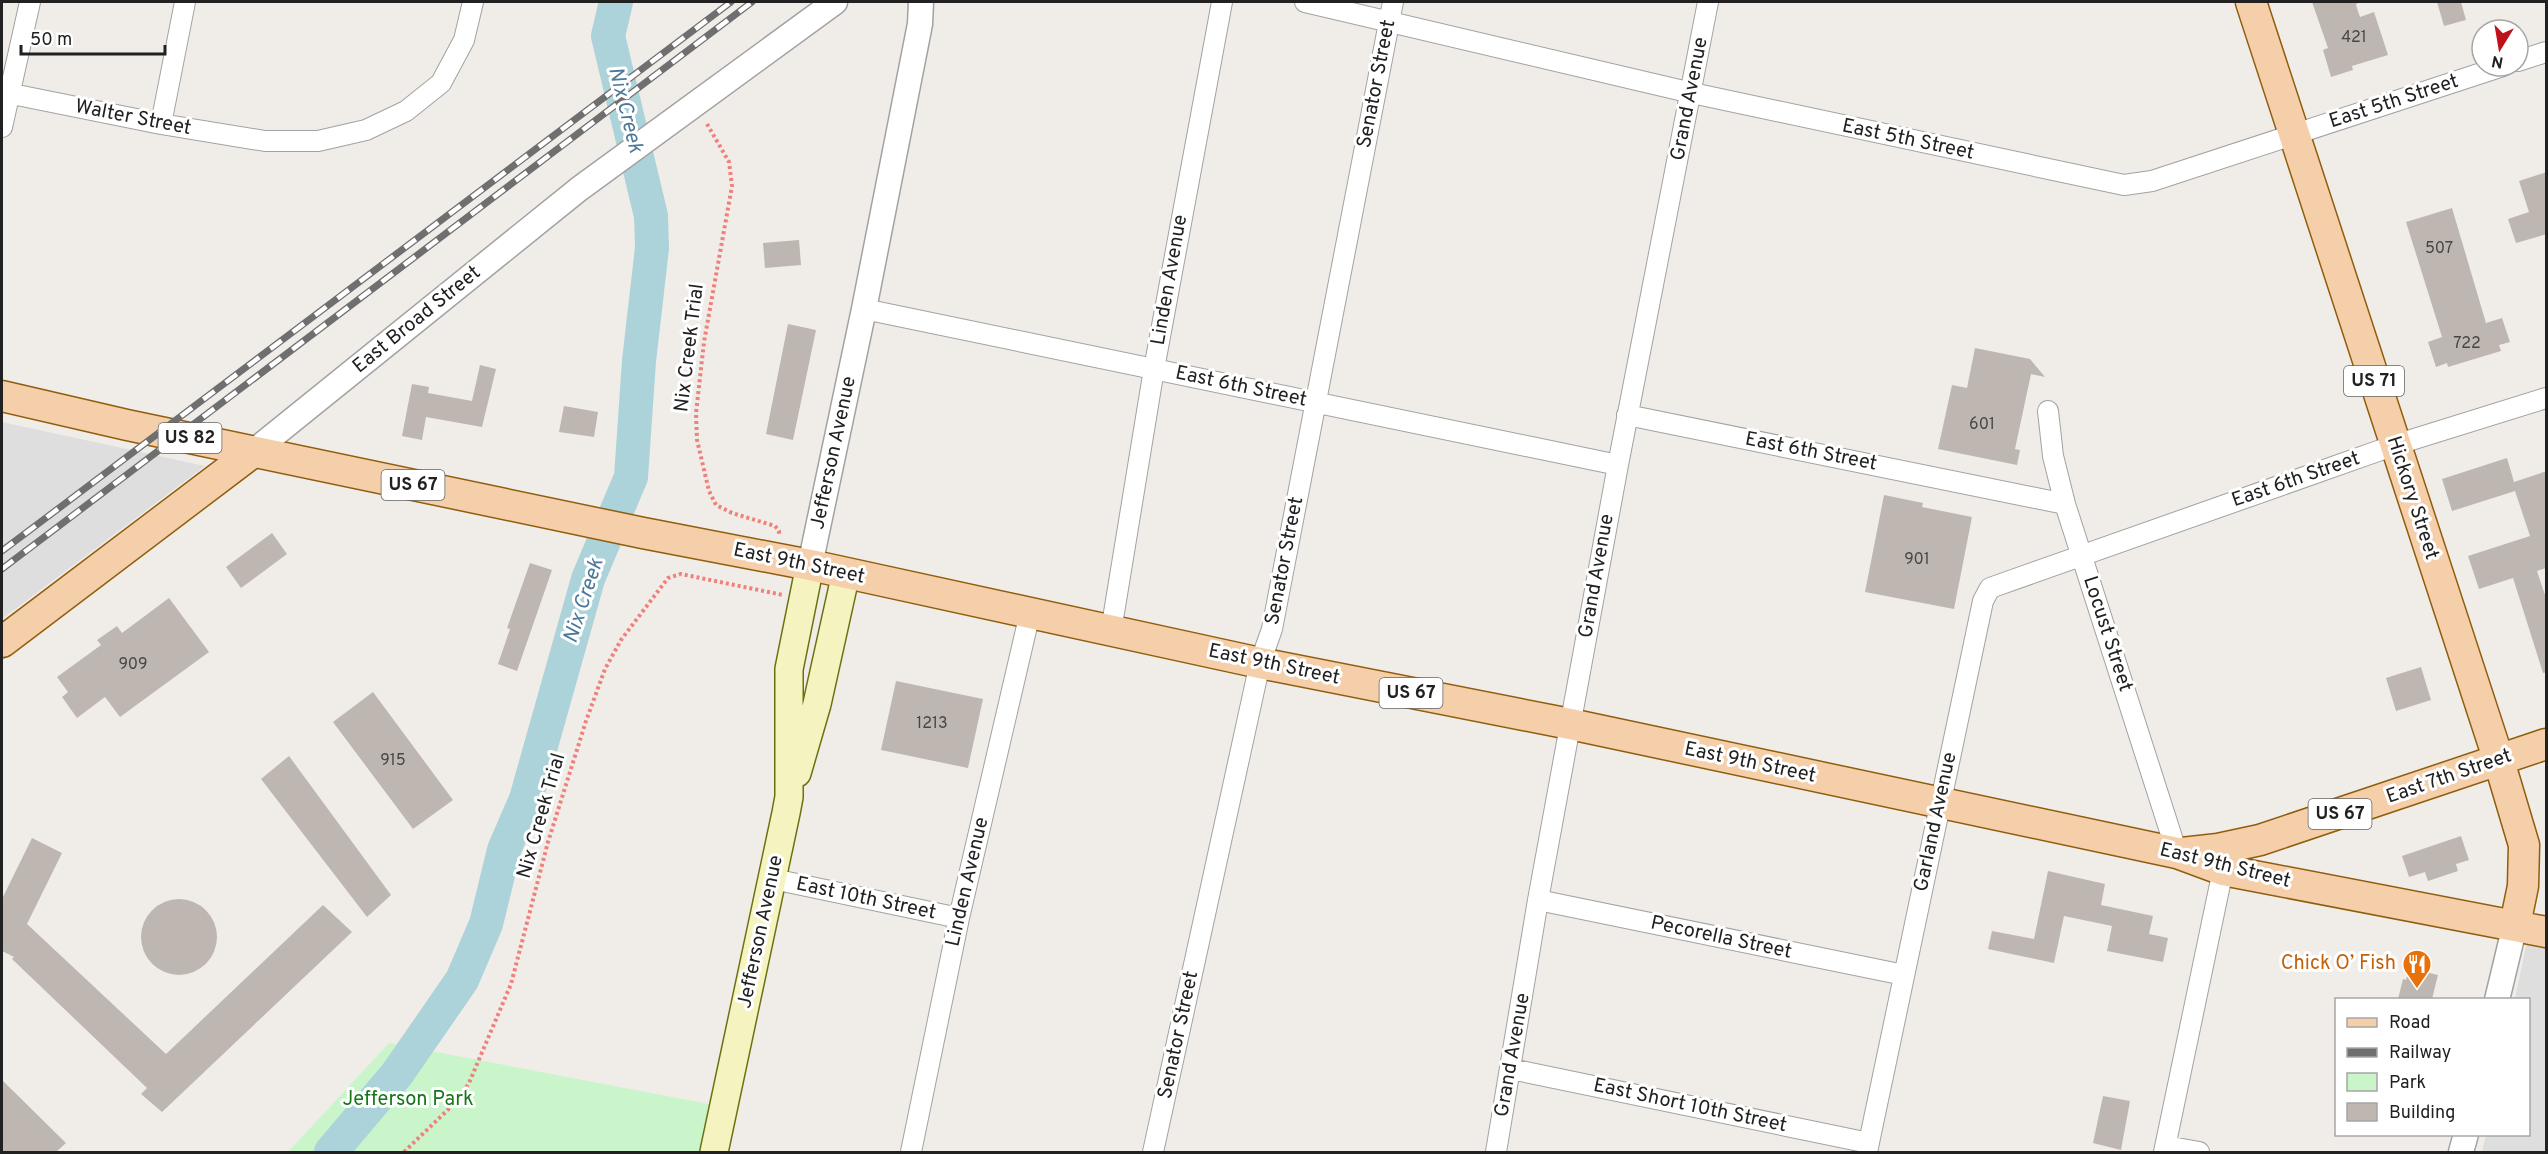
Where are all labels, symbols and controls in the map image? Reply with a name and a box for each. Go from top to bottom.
scale bar [21,18,165,56]
street label: Senator Street [1352,18,1402,150]
north arrow [2470,18,2530,78]
house number: 421 [2341,28,2367,48]
text: 50 m [30,29,72,52]
street label: Grand Avenue [1665,35,1715,163]
text: N [2490,50,2505,72]
water label: Nix Creek [601,64,649,156]
street label: East 5th Street [2326,69,2462,135]
street label: Walter Street [73,94,193,142]
street label: East 5th Street [1840,113,1976,167]
street label: Linden Avenue [1146,213,1194,347]
house number: 507 [2425,239,2453,259]
street label: East Broad Street [348,260,486,380]
street label: Nix Creek Trial [669,282,711,414]
house number: 722 [2453,334,2481,354]
street label: East 6th Street [1173,360,1309,414]
road number: US 71 [2344,366,2404,396]
street label: Jefferson Avenue [805,374,863,532]
house number: 601 [1969,415,1995,435]
road number: US 82 [158,423,222,453]
street label: East 6th Street [1743,426,1879,478]
street label: Hickory Street [2380,433,2444,563]
street label: East 6th Street [2228,446,2364,514]
road number: US 67 [382,470,444,500]
street label: Senator Street [1260,495,1310,627]
street label: Grand Avenue [1573,512,1621,640]
street label: East 9th Street [731,537,867,591]
house number: 901 [1904,550,1930,570]
water label: Nix Creek [558,555,610,647]
street label: Locust Street [2076,573,2138,695]
street label: East 9th Street [1206,638,1342,692]
house number: 909 [118,655,148,675]
road number: US 67 [1380,678,1442,708]
house number: 1213 [916,714,948,734]
street label: East 9th Street [1682,736,1818,790]
street label: East 7th Street [2383,743,2515,811]
street label: Nix Creek Trial [512,750,572,882]
street label: Garland Avenue [1909,750,1963,894]
house number: 915 [380,751,406,771]
road number: US 67 [2308,799,2372,829]
street label: Linden Avenue [940,815,996,949]
street label: East 9th Street [2157,837,2293,895]
street label: Jefferson Avenue [732,853,790,1011]
street label: East 10th Street [794,871,938,927]
street label: Pecorella Street [1648,910,1794,966]
restaurant icon: Chick O’ Fish [2401,948,2433,990]
place label: Chick O’ Fish [2281,951,2396,977]
street label: Senator Street [1153,969,1205,1101]
street label: Grand Avenue [1489,991,1537,1119]
legend [2335,998,2530,1136]
text: Road [2389,1012,2431,1035]
text: Railway [2389,1042,2451,1065]
text: Park [2389,1072,2426,1095]
street label: East Short 10th Street [1591,1073,1789,1139]
park label: Jefferson Park [342,1087,474,1113]
text: Building [2389,1102,2455,1125]

